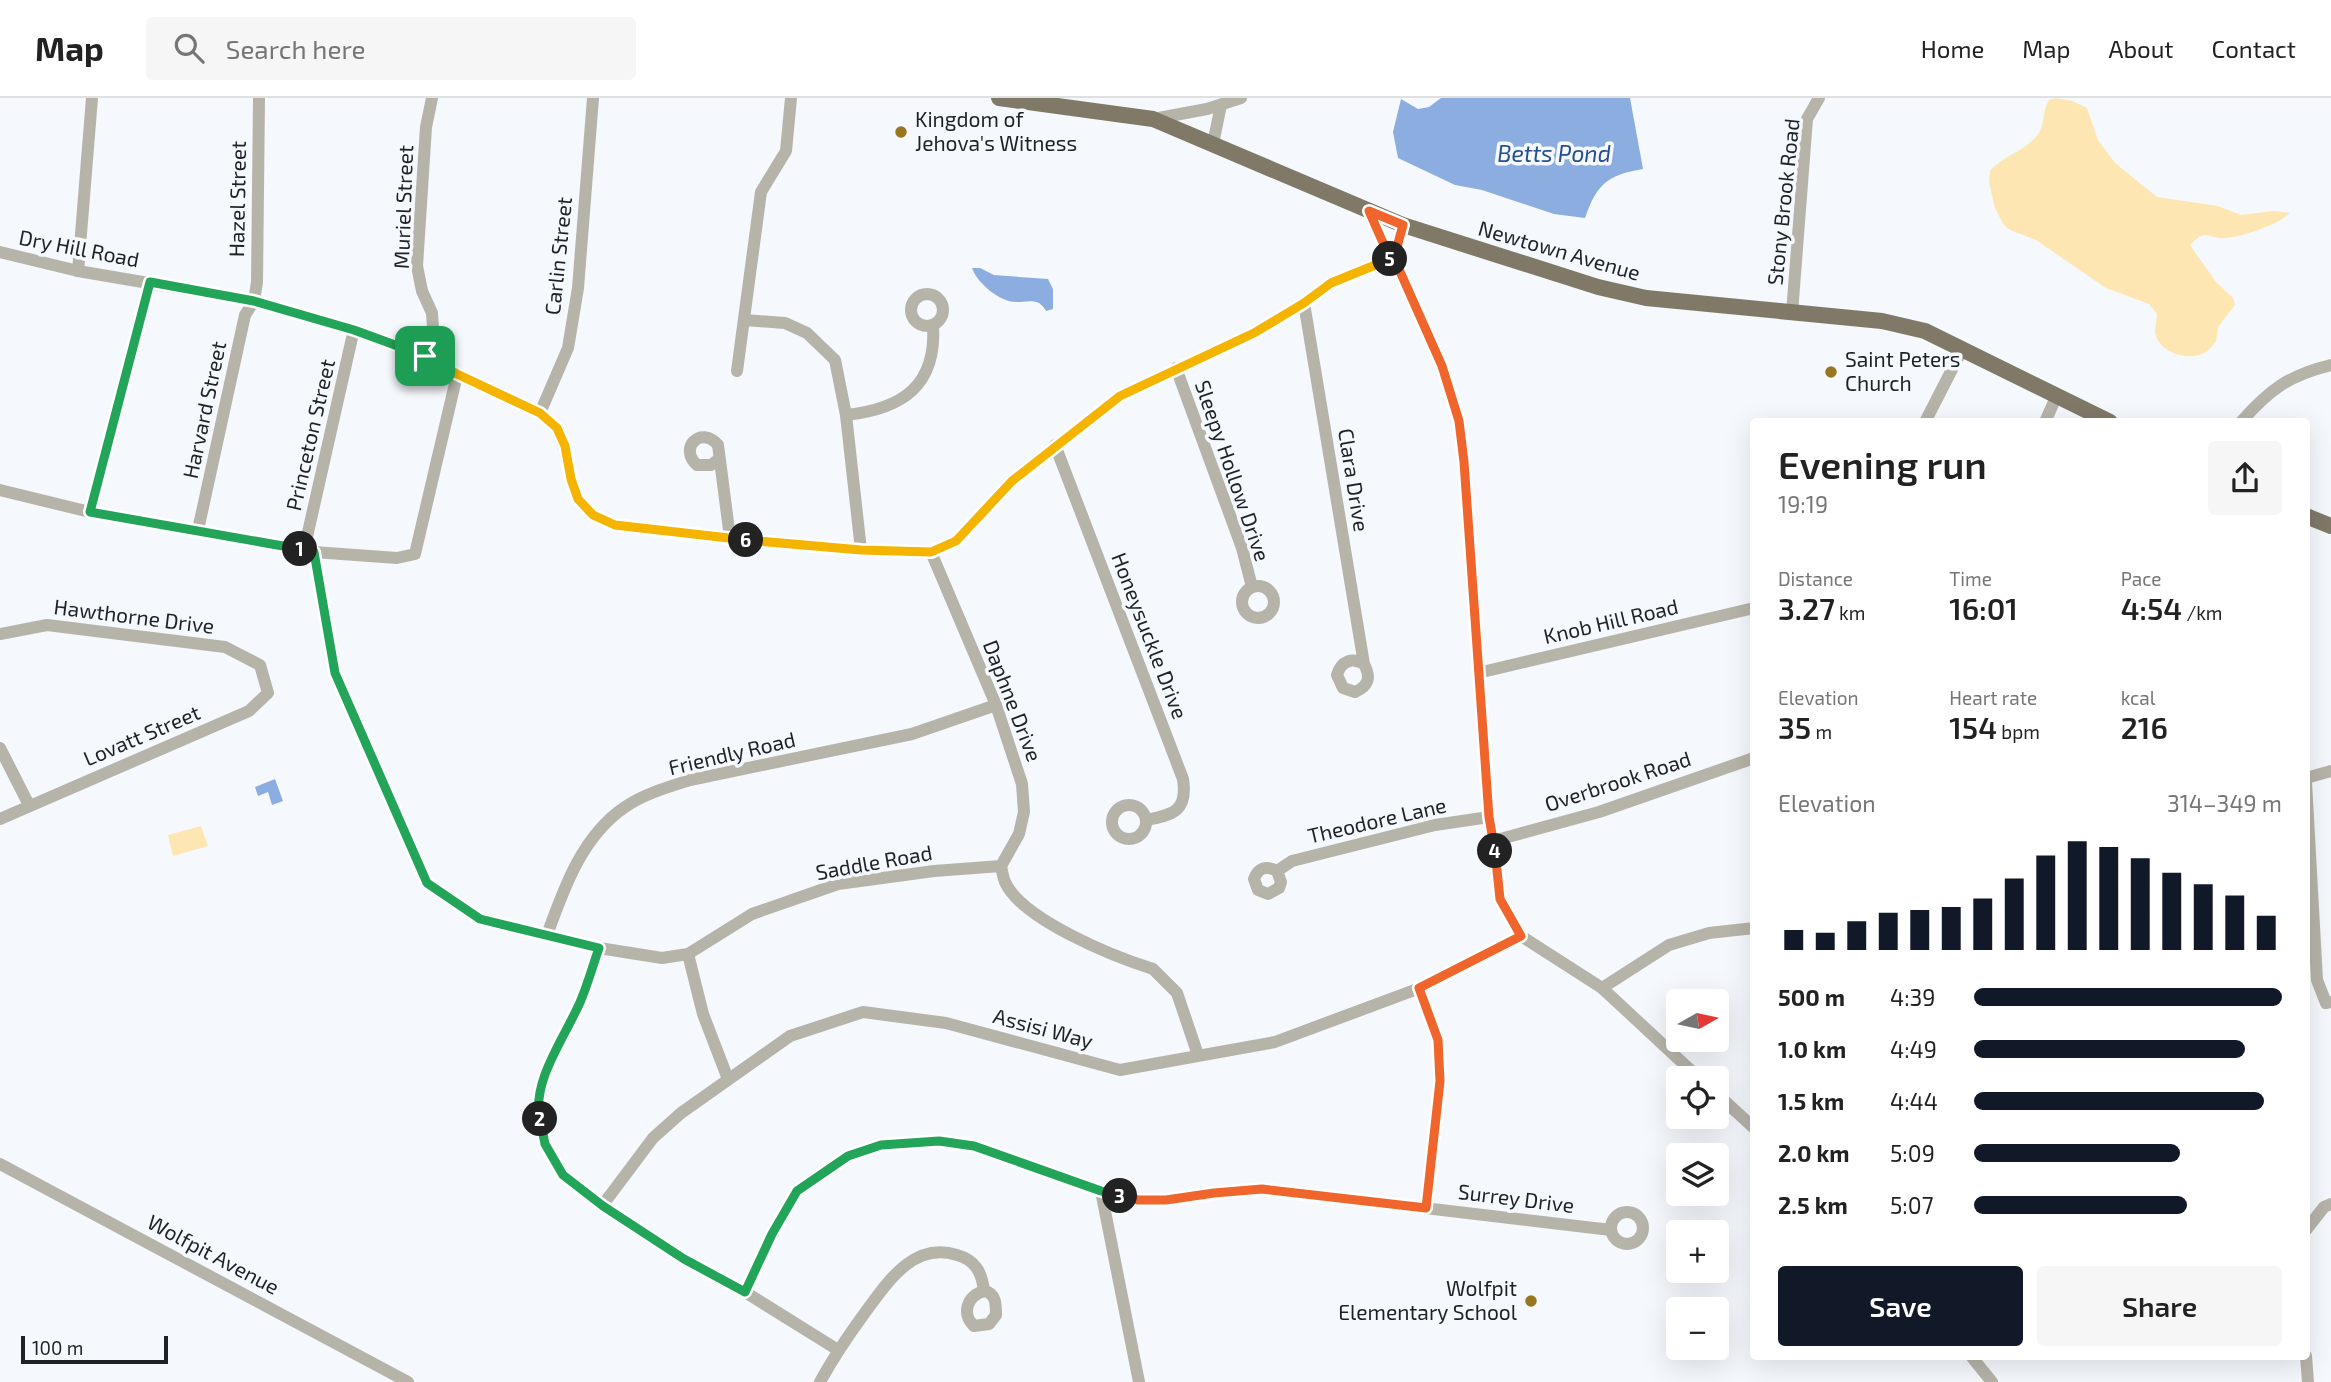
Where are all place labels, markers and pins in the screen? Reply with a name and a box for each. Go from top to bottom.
place label: Kingdom of Jehova's Witness [915,106,1077,155]
marker: Kingdom of Jehova's Witness [893,124,909,140]
pin: 5 [1372,242,1408,276]
pin [395,326,455,386]
place label: Saint Peters Church [1845,346,1960,395]
marker: Saint Peters Church [1823,364,1839,380]
pin: 6 [728,522,764,558]
pin: 1 [282,532,318,566]
pin: 4 [1478,834,1512,868]
pin: 2 [522,1102,558,1136]
pin: 3 [1102,1178,1138,1214]
place label: Wolfpit Elementary School [1338,1275,1518,1324]
marker: Wolfpit Elementary School [1523,1293,1539,1309]

